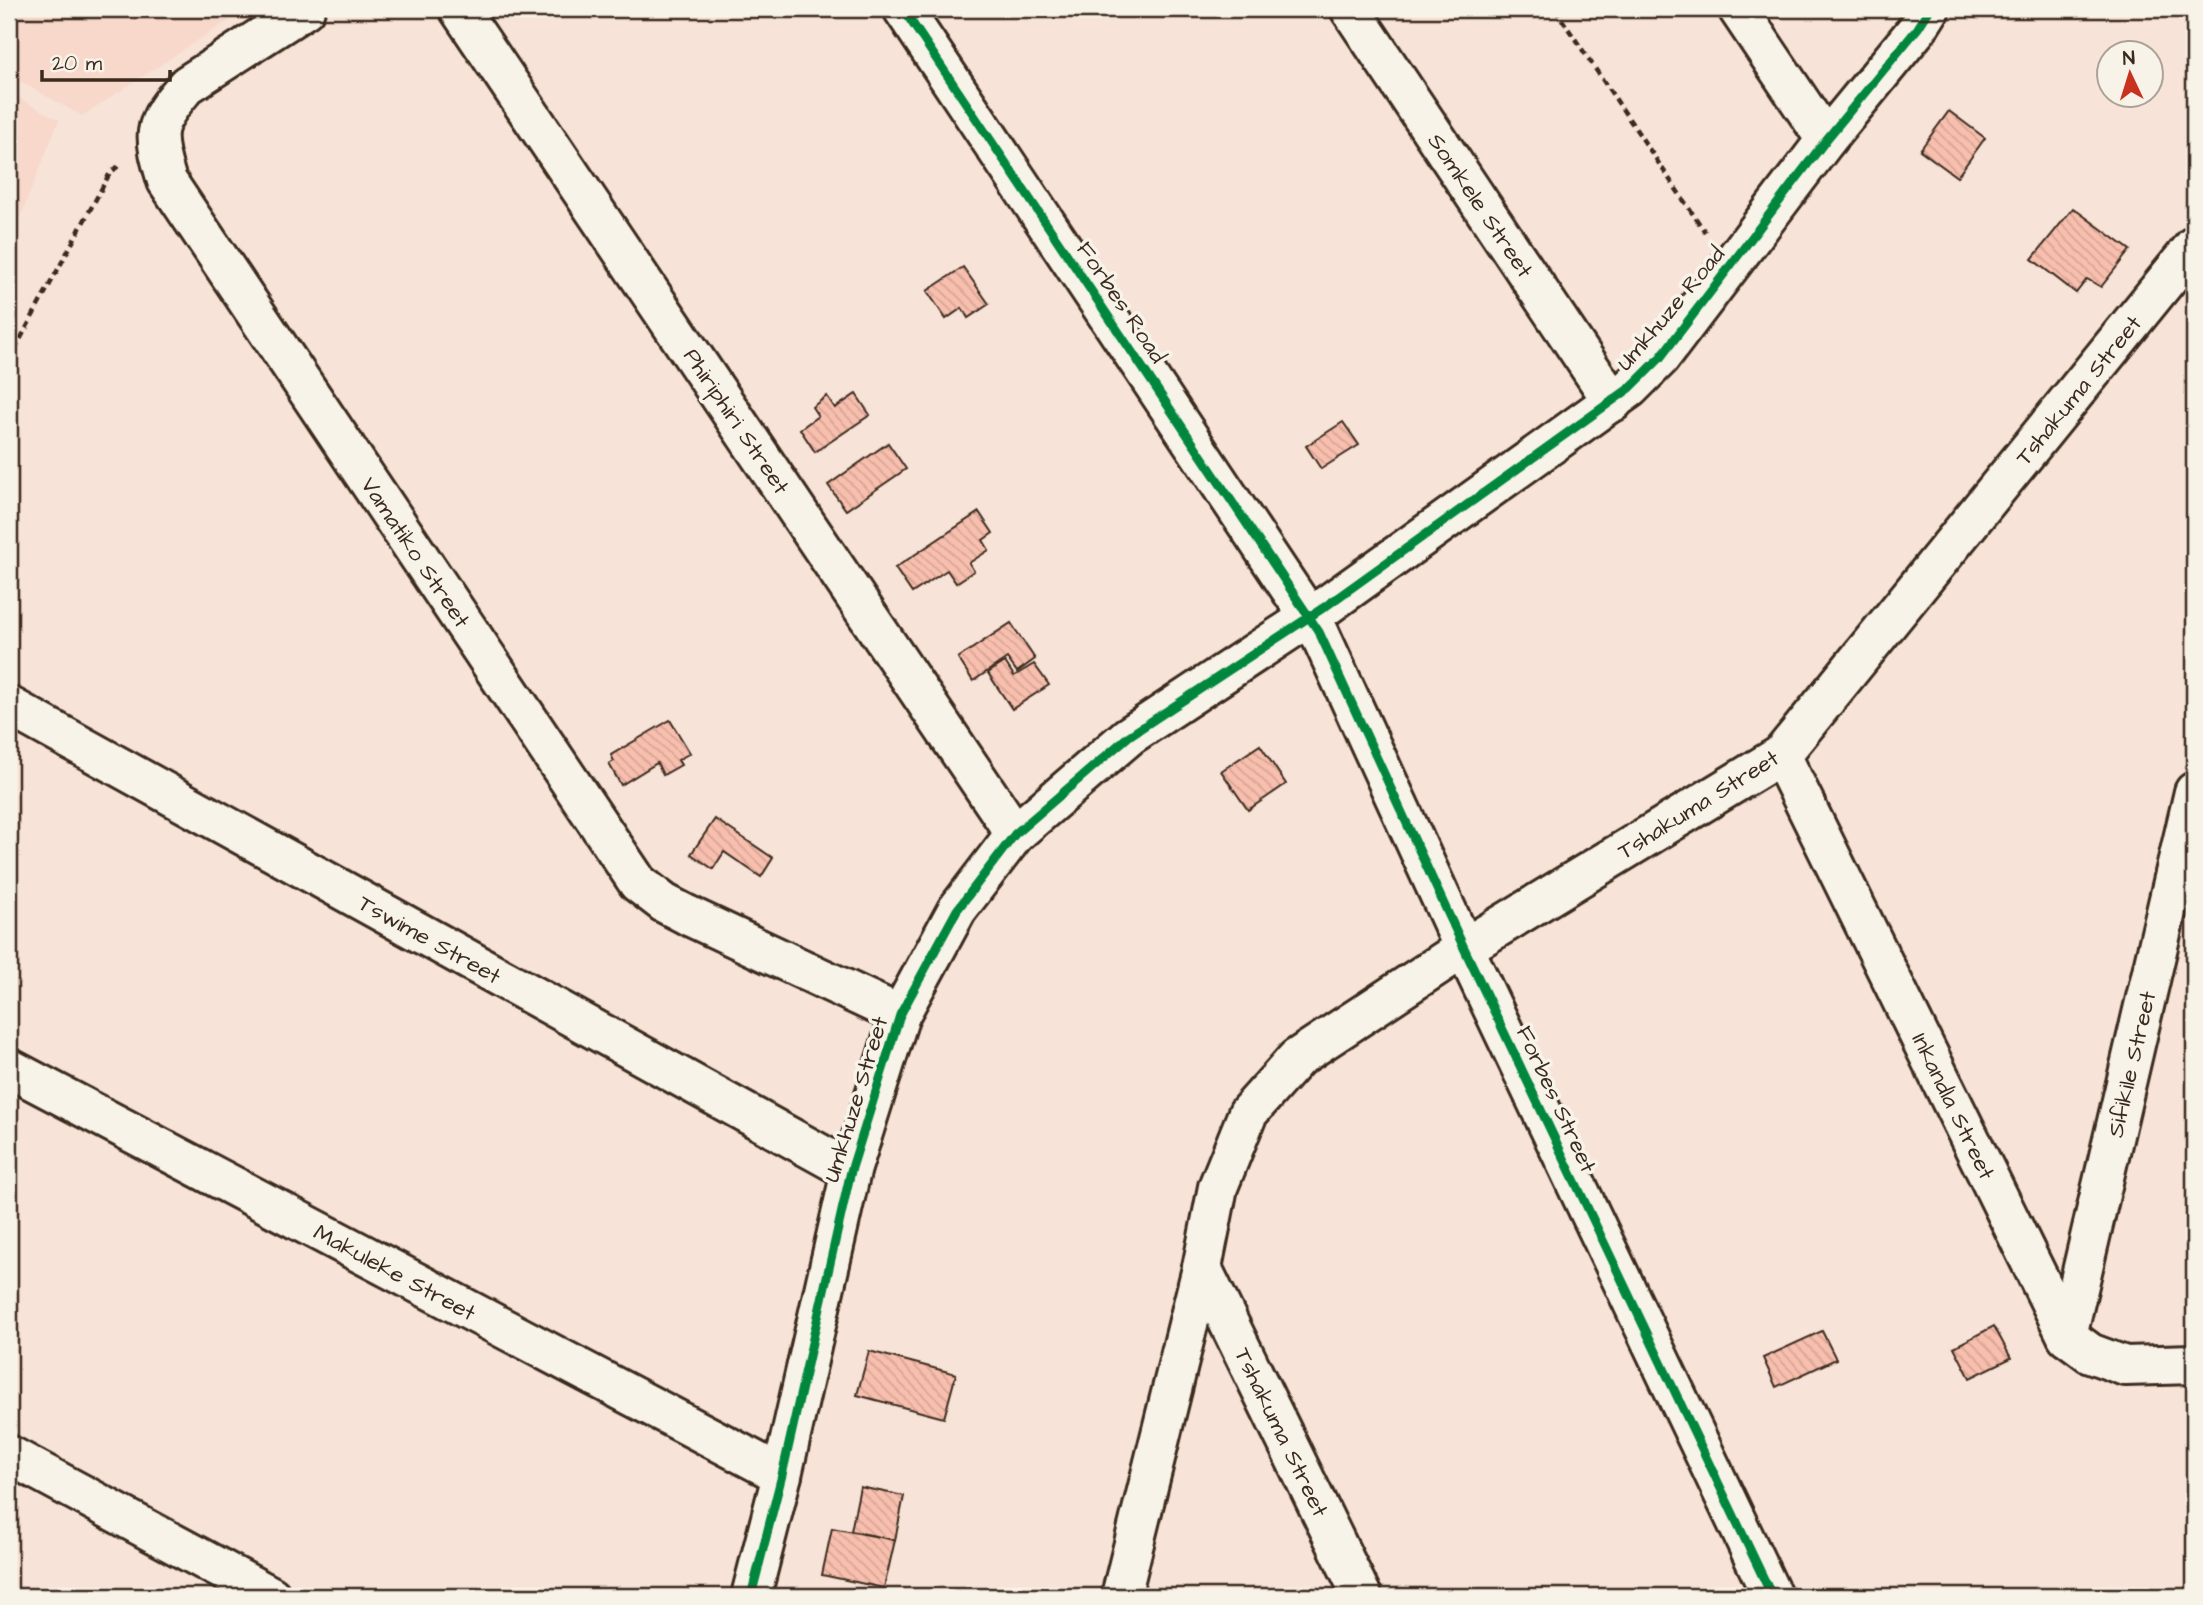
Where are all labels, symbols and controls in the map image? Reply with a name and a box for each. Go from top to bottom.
scale bar [42,38,170,82]
north arrow [2094,38,2164,108]
text: N [2122,45,2136,72]
text: 20 m [52,49,103,78]
street label: Somkele Street [1420,127,1541,285]
street label: Forbes Road [1069,235,1174,370]
street label: Umkhuze Road [1609,239,1733,378]
street label: Tshakuma Street [2008,308,2150,472]
street label: Phiriphiri Street [675,342,797,501]
street label: Vamatiko Street [353,471,478,635]
street label: Tshakuma Street [1612,742,1786,867]
street label: Tswime Street [352,887,507,993]
street label: Sifikile Street [2100,987,2165,1141]
street label: Umkhuze Street [816,1012,897,1186]
street label: Forbes Street [1508,1021,1604,1179]
street label: Inkandla Street [1904,1028,2003,1186]
street label: Makuleke Street [308,1217,482,1329]
street label: Tshakuma Street [1226,1342,1336,1523]

